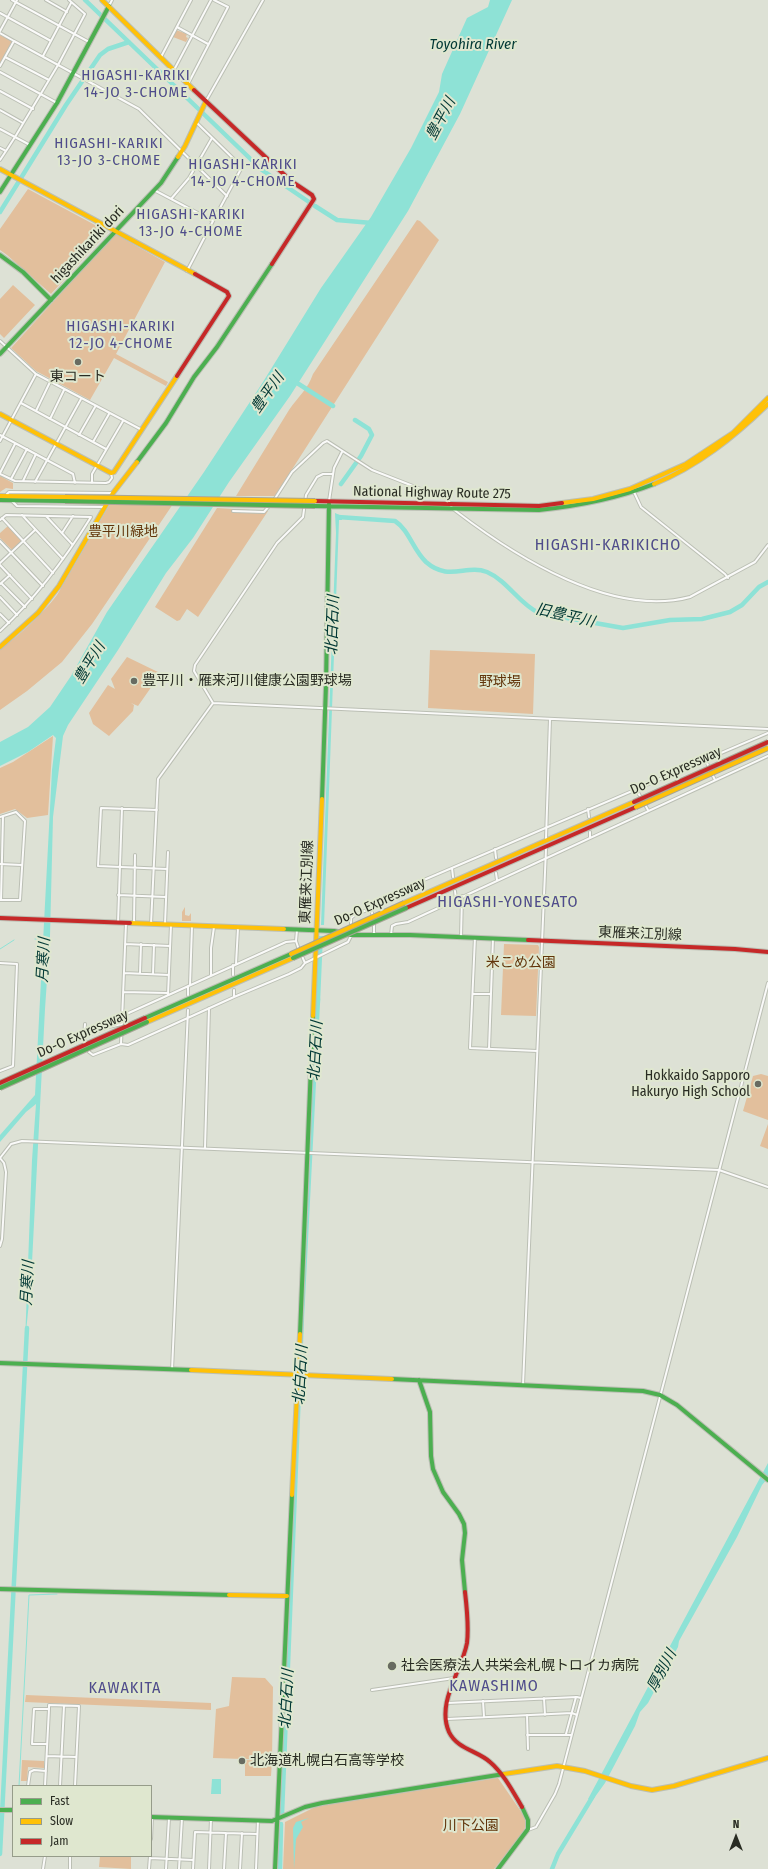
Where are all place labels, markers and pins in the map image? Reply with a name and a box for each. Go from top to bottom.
marker: 東コート [73,357,83,367]
place label: 東コート [50,369,106,385]
place label: 豊平川・雁来河川健康公園野球場 [142,673,352,689]
marker: 豊平川・雁来河川健康公園野球場 [129,676,139,686]
place label: Hokkaido Sapporo Hakuryo High School [631,1068,750,1100]
marker: Hokkaido Sapporo Hakuryo High School [753,1079,763,1089]
place label: 社会医療法人共栄会札幌トロイカ病院 [401,1658,639,1674]
marker: 社会医療法人共栄会札幌トロイカ病院 [386,1660,398,1672]
place label: 北海道札幌白石高等学校 [250,1753,404,1769]
marker: 北海道札幌白石高等学校 [237,1756,247,1766]

